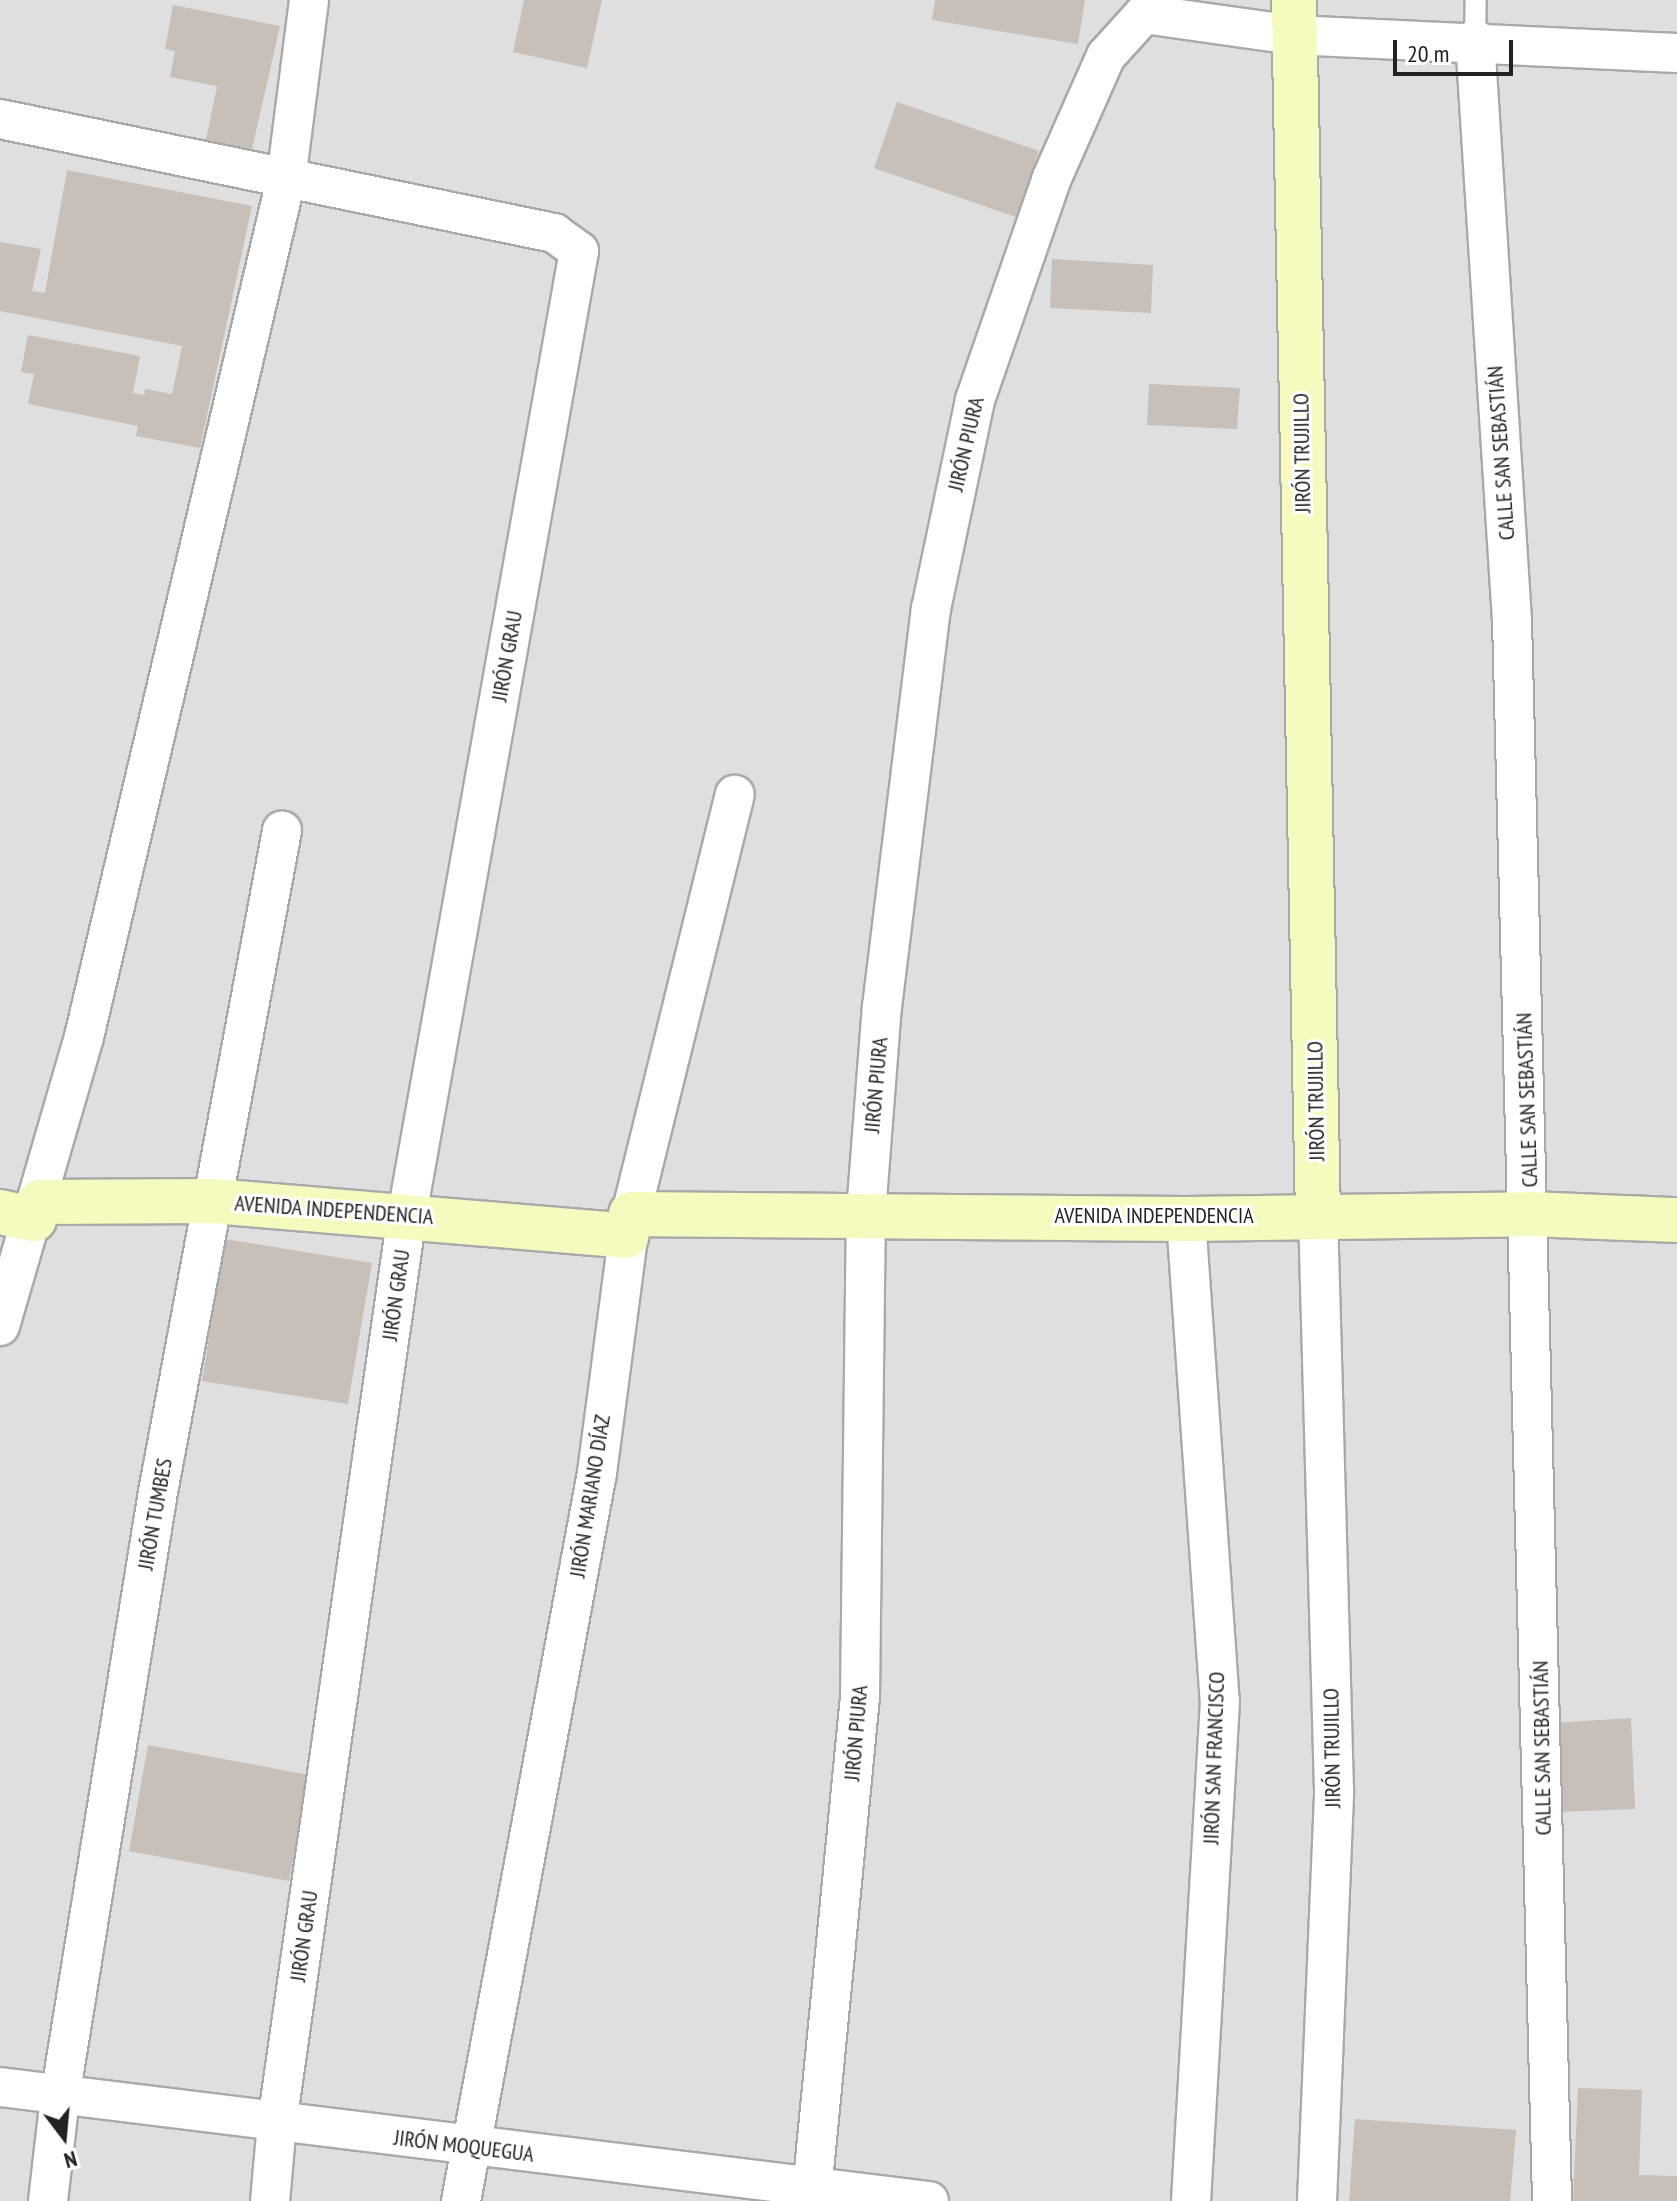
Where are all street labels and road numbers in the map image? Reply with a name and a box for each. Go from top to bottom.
street label: CALLE SAN SEBASTIÁN [1482,365,1520,541]
street label: JIRÓN TRUJILLO [1288,393,1316,513]
street label: JIRÓN PIURA [942,394,990,494]
street label: JIRÓN GRAU [486,609,528,703]
street label: CALLE SAN SEBASTIÁN [1511,1012,1543,1188]
street label: JIRÓN PIURA [859,1036,893,1134]
street label: JIRÓN TRUJILLO [1302,1041,1330,1161]
street label: AVENIDA INDEPENDENCIA [233,1190,435,1230]
street label: AVENIDA INDEPENDENCIA [1054,1203,1254,1229]
street label: JIRÓN GRAU [377,1248,415,1342]
street label: JIRÓN MARIANO DÍAZ [564,1413,616,1579]
street label: JIRÓN TUMBES [132,1456,178,1572]
street label: CALLE SAN SEBASTIÁN [1527,1660,1557,1836]
street label: JIRÓN SAN FRANCISCO [1198,1671,1230,1845]
street label: JIRÓN PIURA [839,1684,873,1782]
street label: JIRÓN TRUJILLO [1318,1688,1346,1808]
street label: JIRÓN GRAU [285,1889,323,1983]
street label: JIRÓN MOQUEGUA [393,2124,535,2168]

